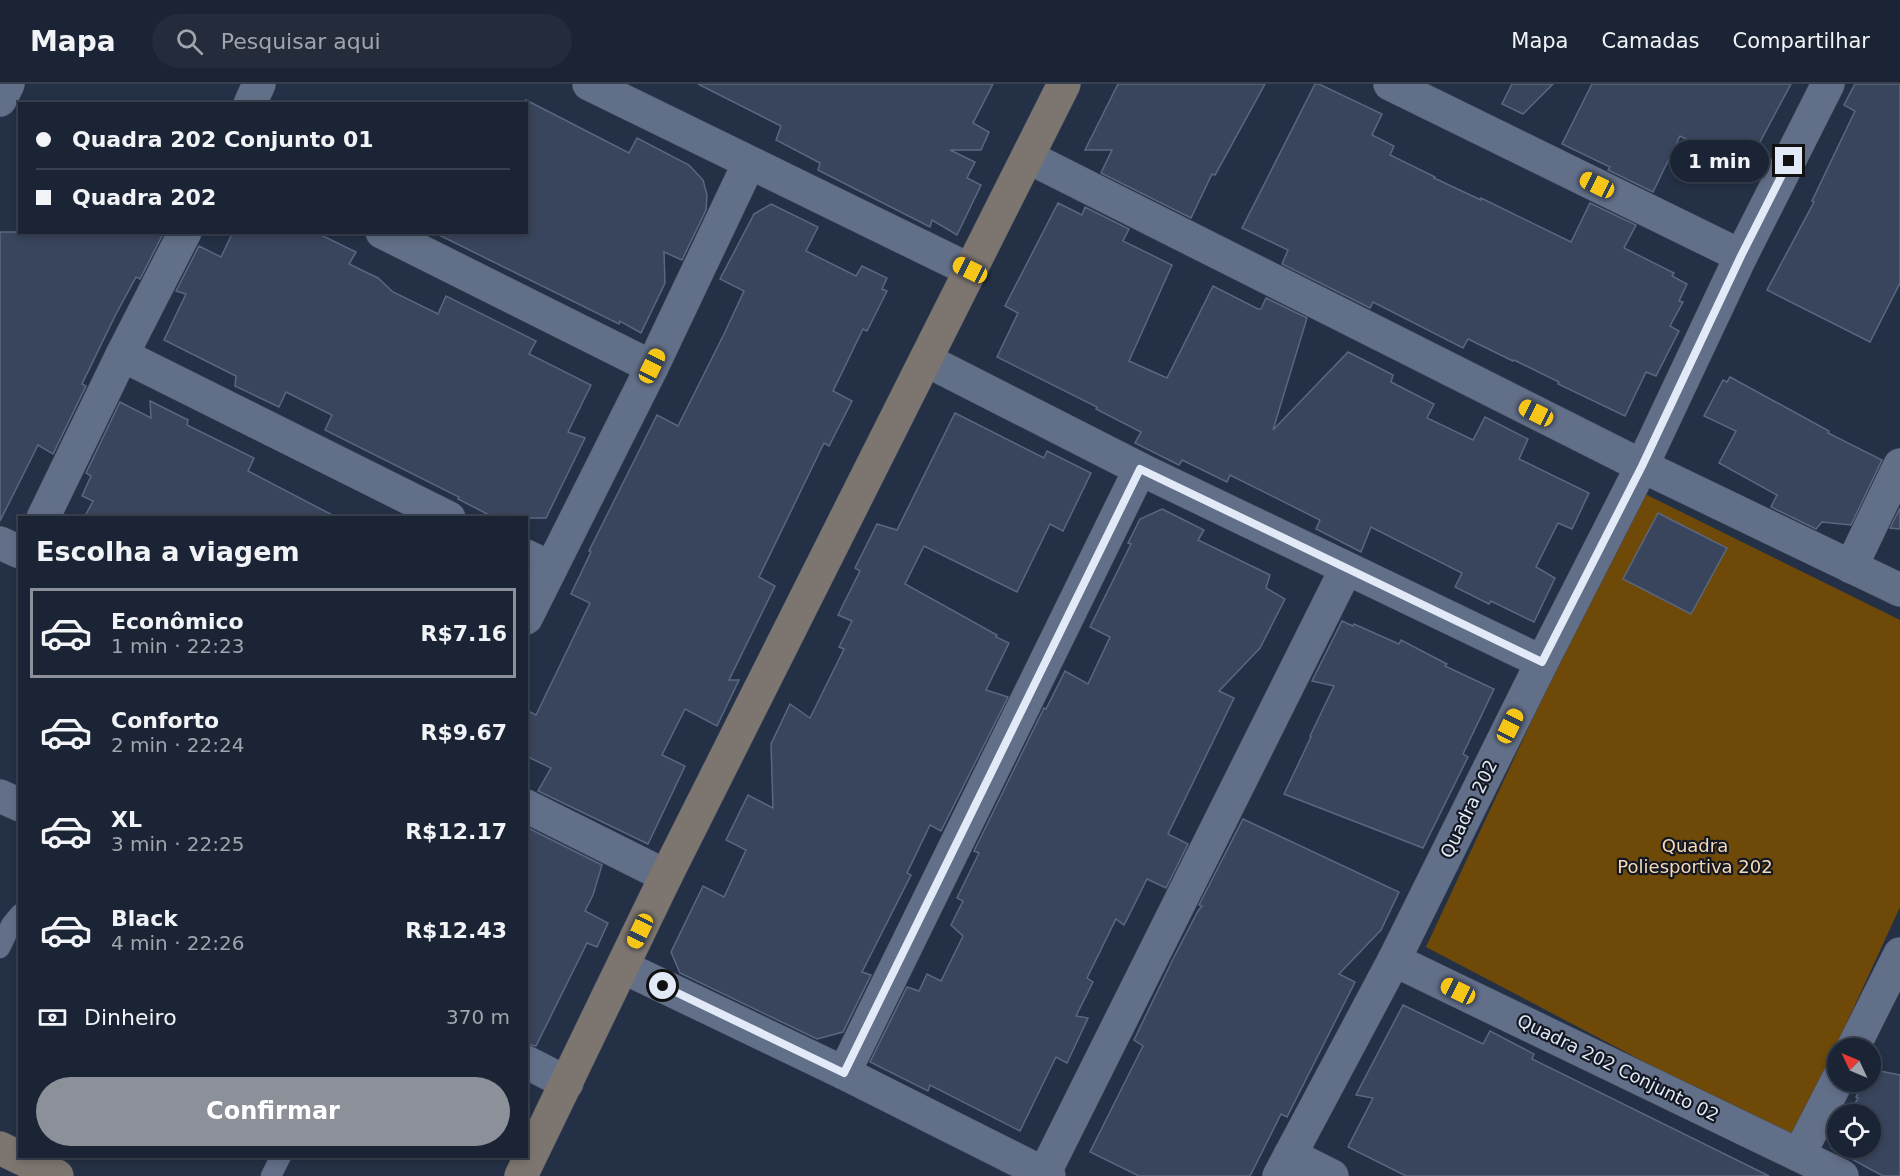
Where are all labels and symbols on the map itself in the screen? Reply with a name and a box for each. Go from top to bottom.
callout: 1 min [1669,140,1768,182]
route end [1775,147,1802,174]
car [1577,169,1617,201]
car [950,254,990,286]
car [636,346,668,386]
car [1516,397,1556,429]
car [1494,706,1526,746]
street label: Quadra 202 [1436,756,1501,861]
park label: Quadra Poliesportiva 202 [1617,835,1773,877]
car [624,911,656,951]
route start [649,972,676,999]
car [1438,975,1478,1007]
street label: Quadra 202 Conjunto 02 [1514,1010,1722,1126]
north arrow [1827,1038,1881,1092]

